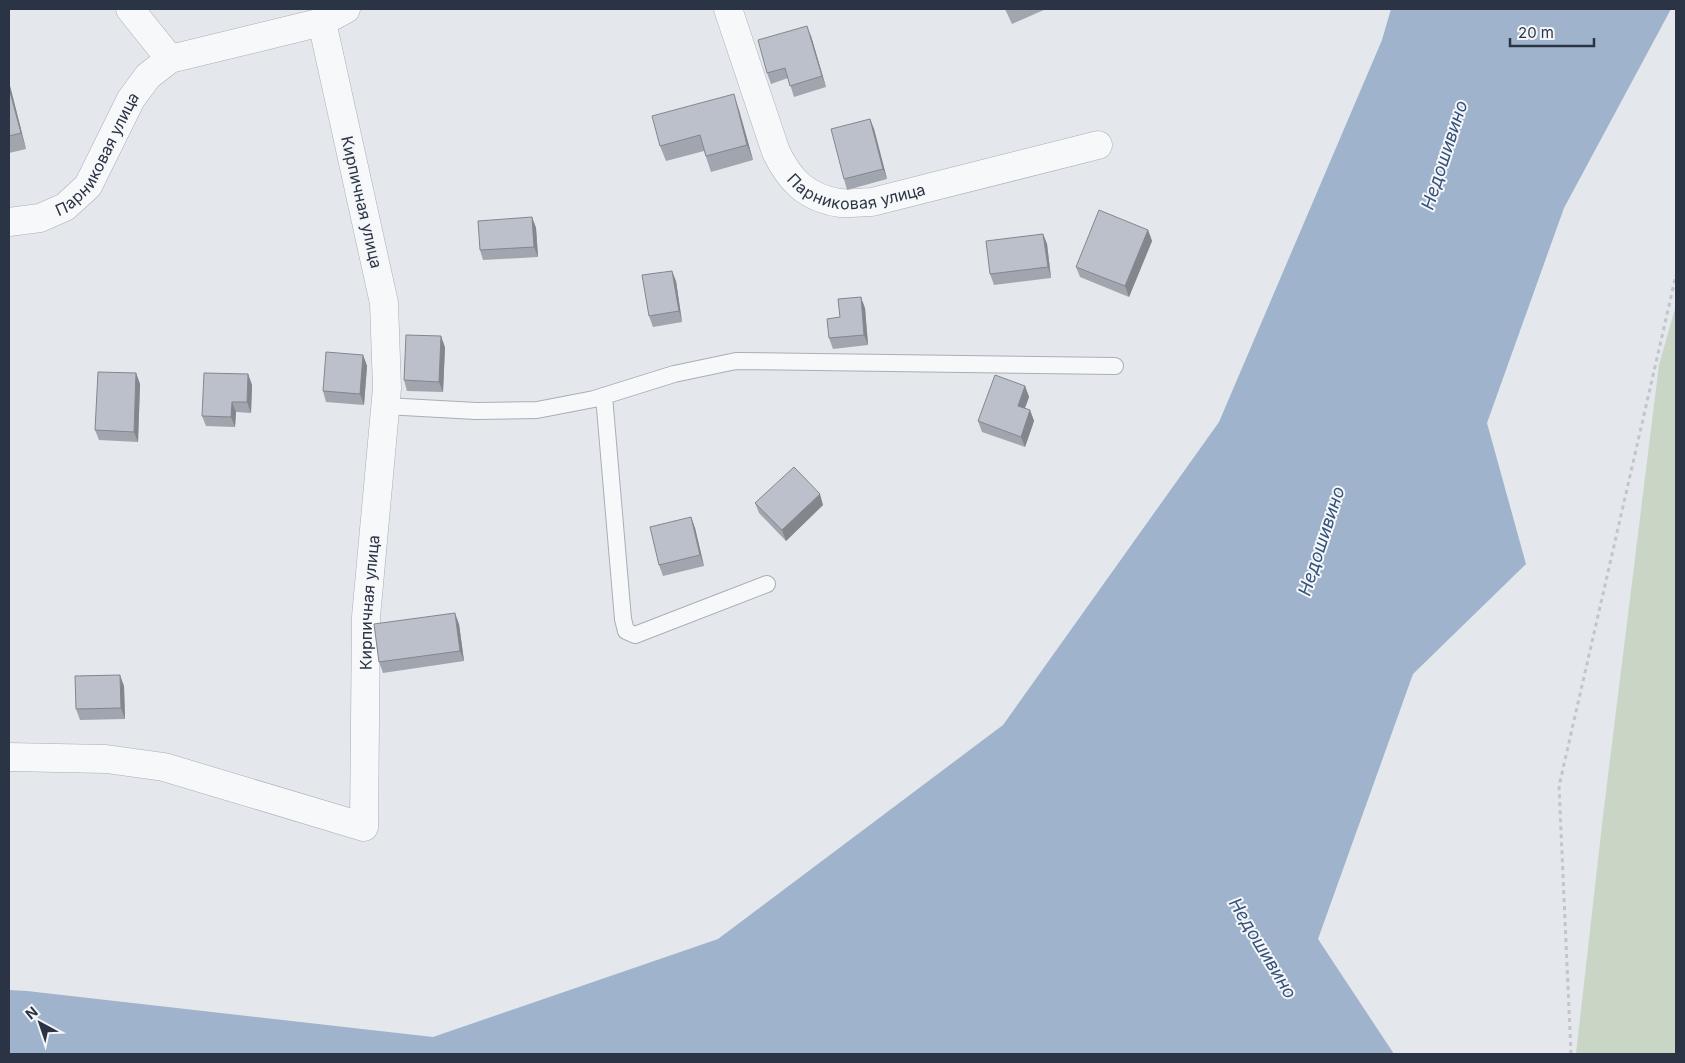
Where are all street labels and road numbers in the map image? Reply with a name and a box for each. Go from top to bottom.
street label: Парниковая улица [52,88,143,220]
street label: Кирпичная улица [337,134,387,270]
street label: Парниковая улица [783,169,927,213]
street label: Кирпичная улица [355,534,383,670]

